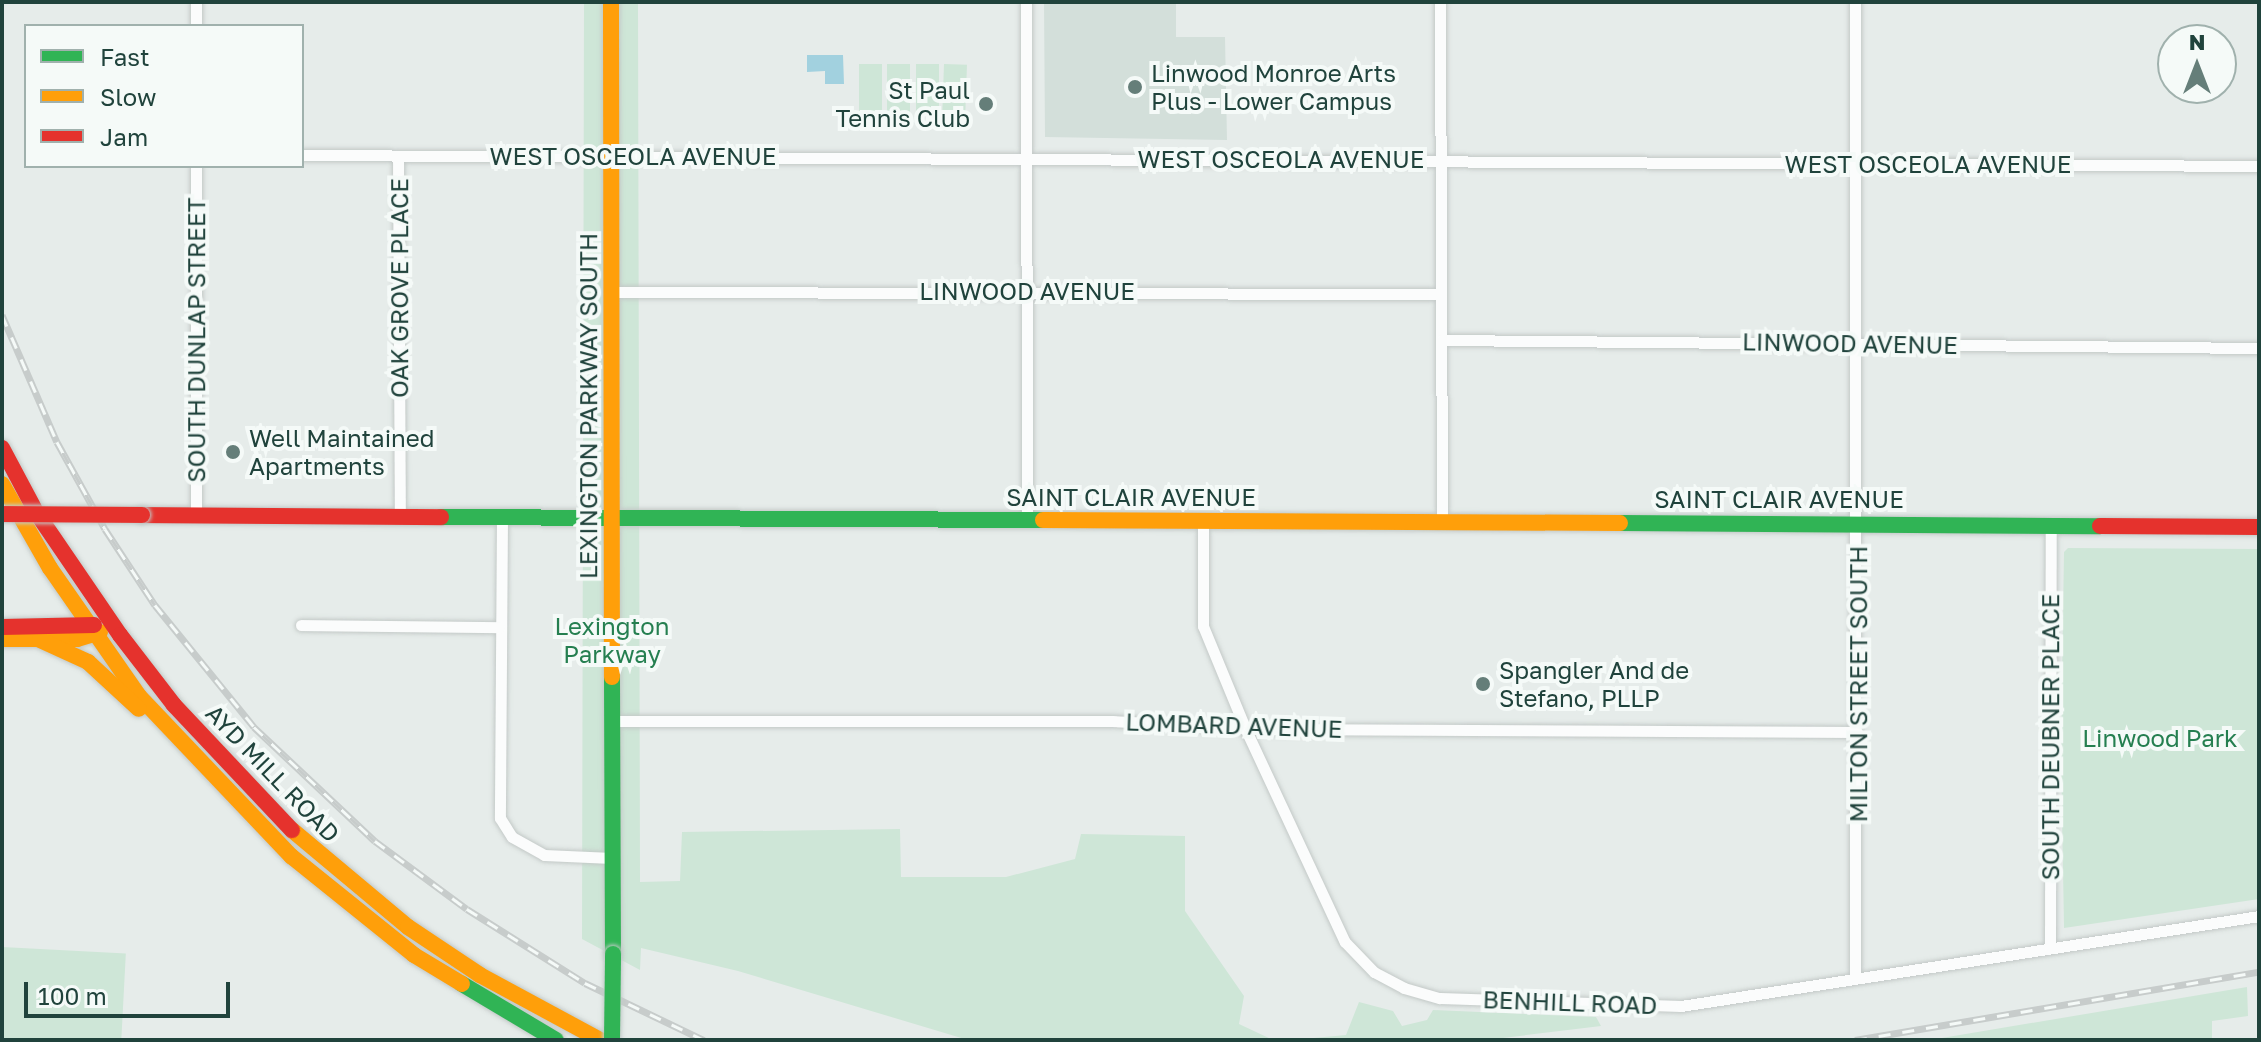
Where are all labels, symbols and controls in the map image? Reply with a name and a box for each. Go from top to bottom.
legend [24,24,304,168]
north arrow [2157,24,2237,104]
text: N [2189,28,2205,55]
text: Fast [100,42,150,71]
place label: Linwood Monroe Arts Plus - Lower Campus [1151,59,1396,115]
place label: St Paul Tennis Club [835,76,970,132]
marker: Linwood Monroe Arts Plus - Lower Campus [1126,78,1144,96]
text: Slow [100,82,156,111]
marker: St Paul Tennis Club [977,95,995,113]
text: Jam [100,122,148,151]
street label: WEST OSCEOLA AVENUE [490,142,776,170]
street label: WEST OSCEOLA AVENUE [1138,145,1424,173]
street label: WEST OSCEOLA AVENUE [1785,150,2071,178]
street label: OAK GROVE PLACE [385,178,413,398]
street label: SOUTH DUNLAP STREET [182,197,210,483]
street label: LEXINGTON PARKWAY SOUTH [574,233,602,579]
street label: LINWOOD AVENUE [919,277,1135,305]
street label: LINWOOD AVENUE [1742,327,1958,359]
place label: Well Maintained Apartments [249,424,435,480]
marker: Well Maintained Apartments [224,443,242,461]
street label: SAINT CLAIR AVENUE [1006,483,1256,511]
street label: SAINT CLAIR AVENUE [1654,485,1904,513]
street label: MILTON STREET SOUTH [1844,546,1872,822]
street label: SOUTH DEUBNER PLACE [2036,594,2064,880]
park label: Lexington Parkway [555,612,669,668]
place label: Spangler And de Stefano, PLLP [1499,656,1689,712]
marker: Spangler And de Stefano, PLLP [1474,675,1492,693]
street label: AYD MILL ROAD [200,698,346,848]
street label: LOMBARD AVENUE [1125,707,1343,743]
park label: Linwood Park [2082,724,2238,752]
scale bar [28,966,234,1016]
text: 100 m [38,981,107,1010]
street label: BENHILL ROAD [1482,985,1658,1019]

